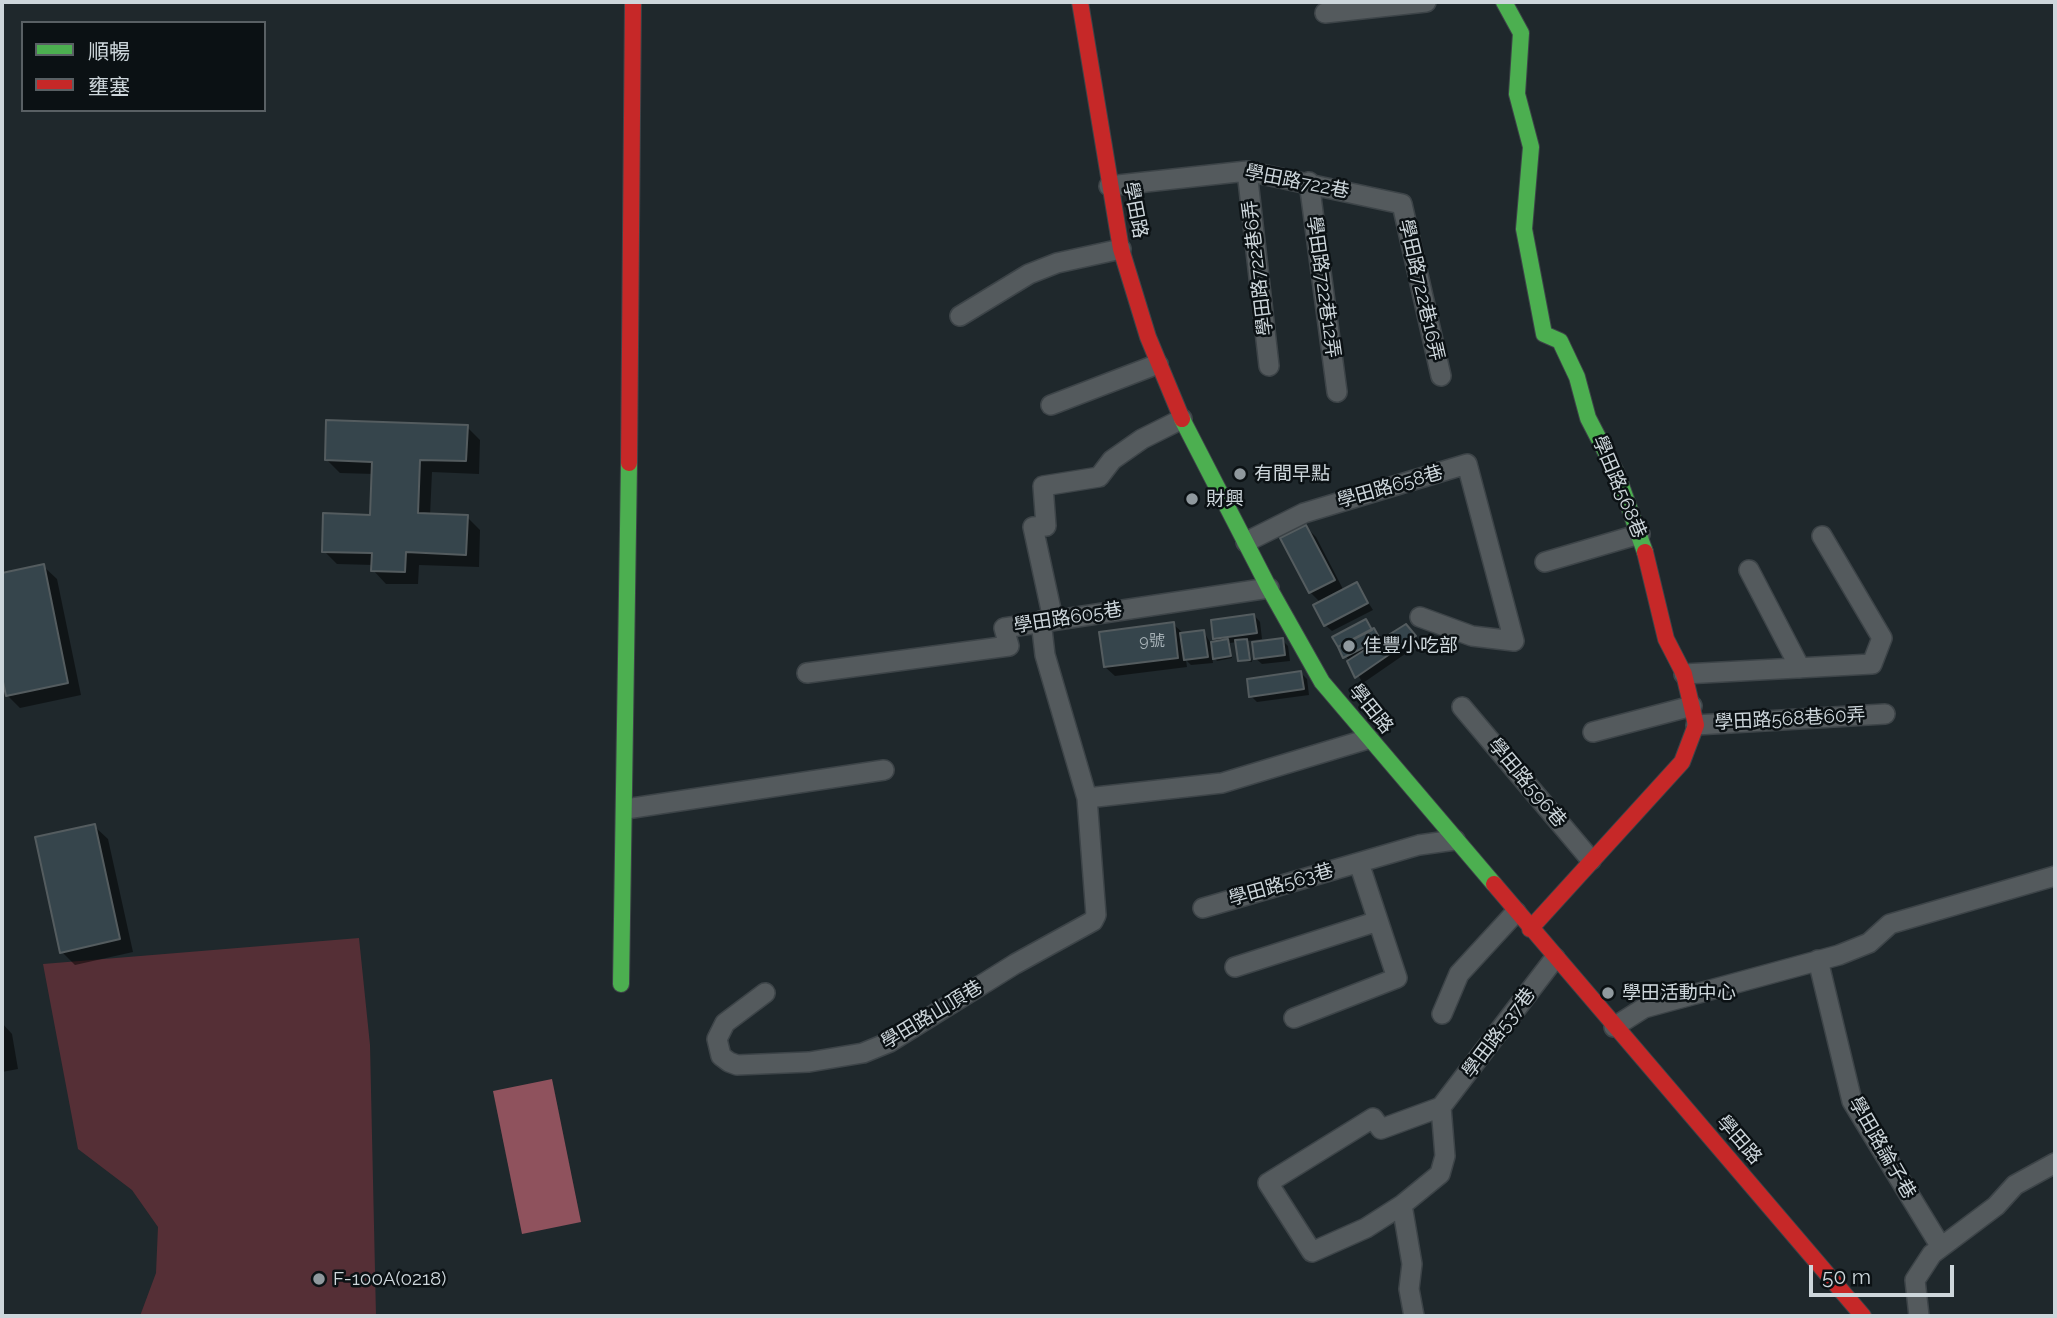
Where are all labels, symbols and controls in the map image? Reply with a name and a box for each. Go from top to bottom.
legend [21,21,266,112]
text: 順暢 [88,39,130,64]
text: 壅塞 [88,74,130,99]
street label: 學田路722巷 [1243,161,1351,203]
street label: 學田路 [1118,180,1152,240]
street label: 學田路722巷6弄 [1238,199,1278,337]
street label: 學田路722巷12弄 [1302,215,1344,359]
street label: 學田路722巷16弄 [1394,217,1448,363]
street label: 學田路568巷 [1587,432,1651,542]
street label: 學田路658巷 [1334,461,1446,513]
place label: 有間早點 [1254,463,1330,485]
marker: 有間早點 [1232,466,1248,482]
place label: 財興 [1206,488,1244,510]
marker: 財興 [1184,491,1200,507]
street label: 學田路605巷 [1012,598,1124,638]
house number: 9號 [1139,631,1165,651]
place label: 佳豐小吃部 [1363,635,1458,657]
marker: 佳豐小吃部 [1341,638,1357,654]
street label: 學田路 [1344,680,1398,738]
street label: 學田路568巷60弄 [1714,704,1866,734]
street label: 學田路596巷 [1483,734,1571,832]
street label: 學田路563巷 [1226,859,1336,911]
street label: 學田路山頂巷 [877,976,987,1054]
place label: 學田活動中心 [1622,982,1736,1004]
street label: 學田路537巷 [1458,984,1540,1082]
marker: 學田活動中心 [1600,985,1616,1001]
street label: 學田路論子巷 [1844,1093,1920,1203]
street label: 學田路 [1712,1111,1766,1169]
scale bar [1812,1252,1957,1296]
text: 50 m [1822,1264,1871,1289]
place label: F-100A(0218) [333,1268,446,1290]
marker: F-100A(0218) [311,1271,327,1287]

